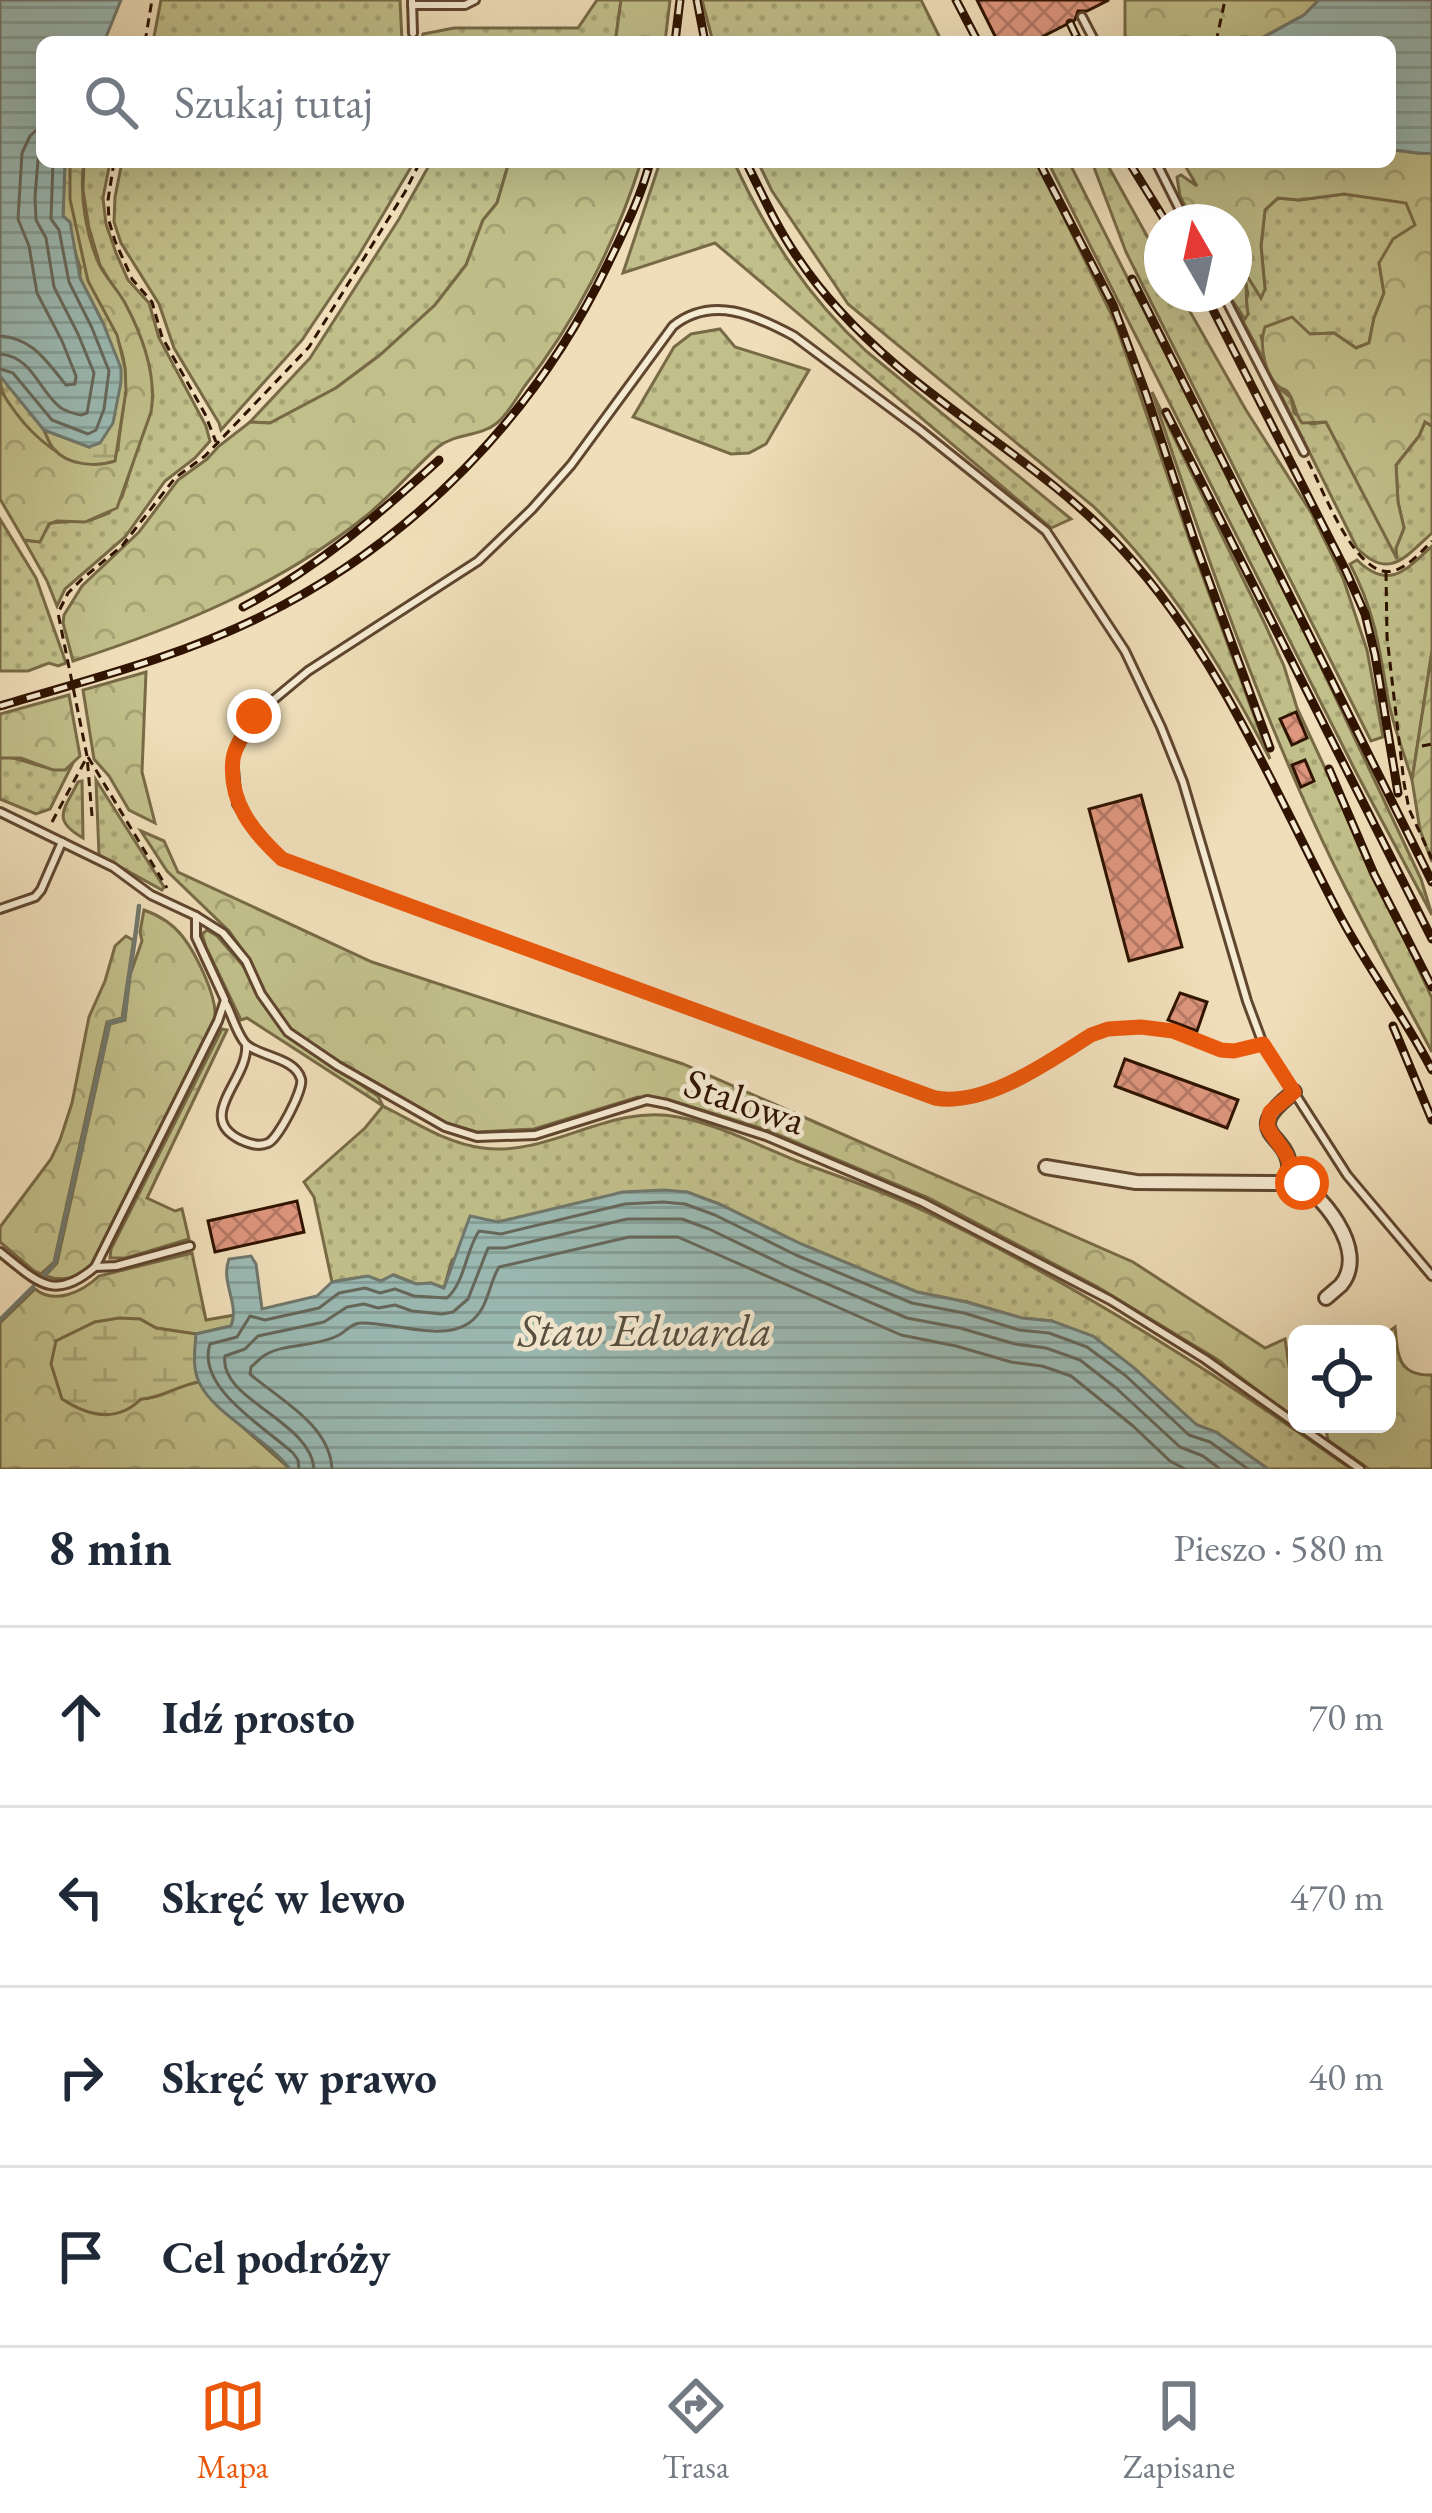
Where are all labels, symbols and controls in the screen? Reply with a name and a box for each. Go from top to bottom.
search box [36,36,1396,168]
icon: search [78,69,144,135]
text: Szukaj tutaj [174,73,373,131]
north arrow [1144,204,1252,312]
route end [227,689,281,743]
street label: Stalowa [677,1055,813,1147]
route start [1275,1156,1329,1210]
water label: Staw Edwarda [517,1301,772,1359]
map controls [1288,1325,1396,1433]
button: locate [1288,1325,1396,1433]
text: 8 min [48,1514,172,1580]
text: Pieszo · 580 m [1173,1522,1384,1573]
icon: ahead [48,1684,114,1750]
text: Idź prosto [162,1688,355,1746]
text: 70 m [1308,1691,1384,1742]
icon: left [48,1864,114,1930]
text: Skręć w lewo [162,1868,405,1926]
text: 470 m [1290,1871,1384,1922]
icon: right [48,2044,114,2110]
text: Skręć w prawo [162,2048,437,2106]
text: 40 m [1308,2051,1384,2102]
icon: arrive [48,2224,114,2290]
text: Cel podróży [162,2228,390,2286]
tab: Mapa [197,2373,269,2488]
tab: Trasa [662,2373,729,2488]
tab: Zapisane [1123,2373,1235,2488]

